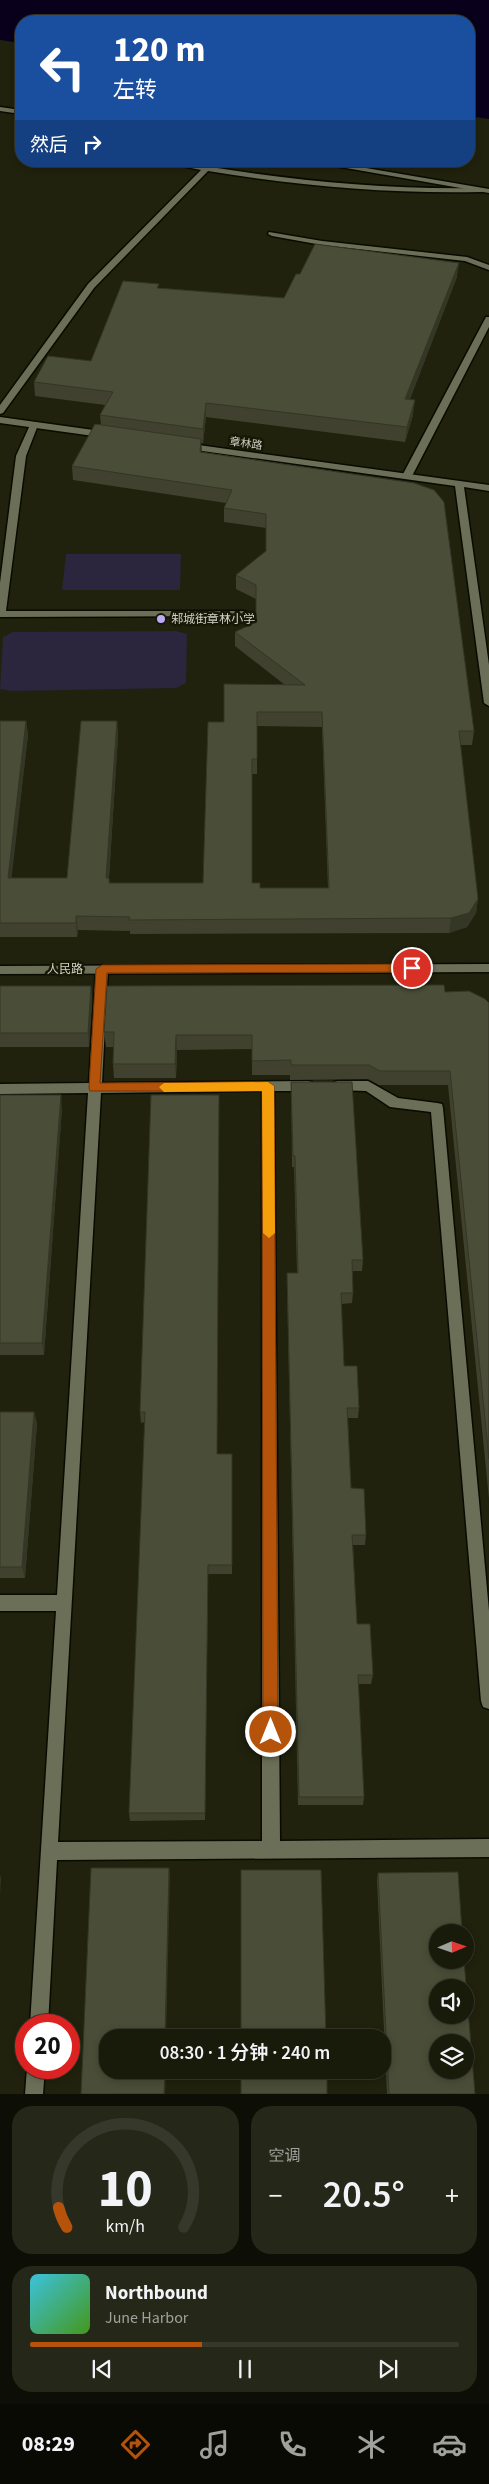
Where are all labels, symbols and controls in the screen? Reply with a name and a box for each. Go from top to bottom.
text: 120 m [113,25,205,75]
icon: left [30,35,95,100]
text: 左转 [113,74,157,106]
icon: right [78,130,106,158]
text: 然后 [30,132,68,159]
street label: 章林路 [229,434,263,453]
place label: 邾城街章林小学 [171,611,255,628]
marker: 邾城街章林小学 [155,613,167,625]
pin [391,947,433,989]
icon: arrive [398,954,426,982]
street label: 人民路 [47,961,83,978]
position arrow [244,1705,296,1757]
north arrow [429,1924,474,1969]
map controls [429,1924,474,2079]
button: sound [429,1979,474,2024]
speed limit sign: 20 [15,2014,80,2079]
button: layers [429,2034,474,2079]
text: 08:30 · 1 分钟 · 240 m [160,2040,330,2067]
text: 空调 [269,2145,301,2167]
text: 10 [98,2153,153,2227]
text: 20.5° [323,2168,405,2222]
text: − [269,2176,282,2216]
text: + [445,2176,459,2216]
text: km/h [105,2214,145,2239]
text: Northbound [105,2280,208,2307]
text: June Harbor [105,2307,188,2329]
icon: previous [88,2355,116,2383]
icon: pause [231,2355,259,2383]
icon: next [374,2355,402,2383]
icon: directions [118,2427,153,2462]
icon: music [197,2427,232,2462]
icon: phone [275,2427,310,2462]
icon: climate [354,2427,389,2462]
icon: car [432,2427,467,2462]
text: 08:29 [22,2428,75,2460]

